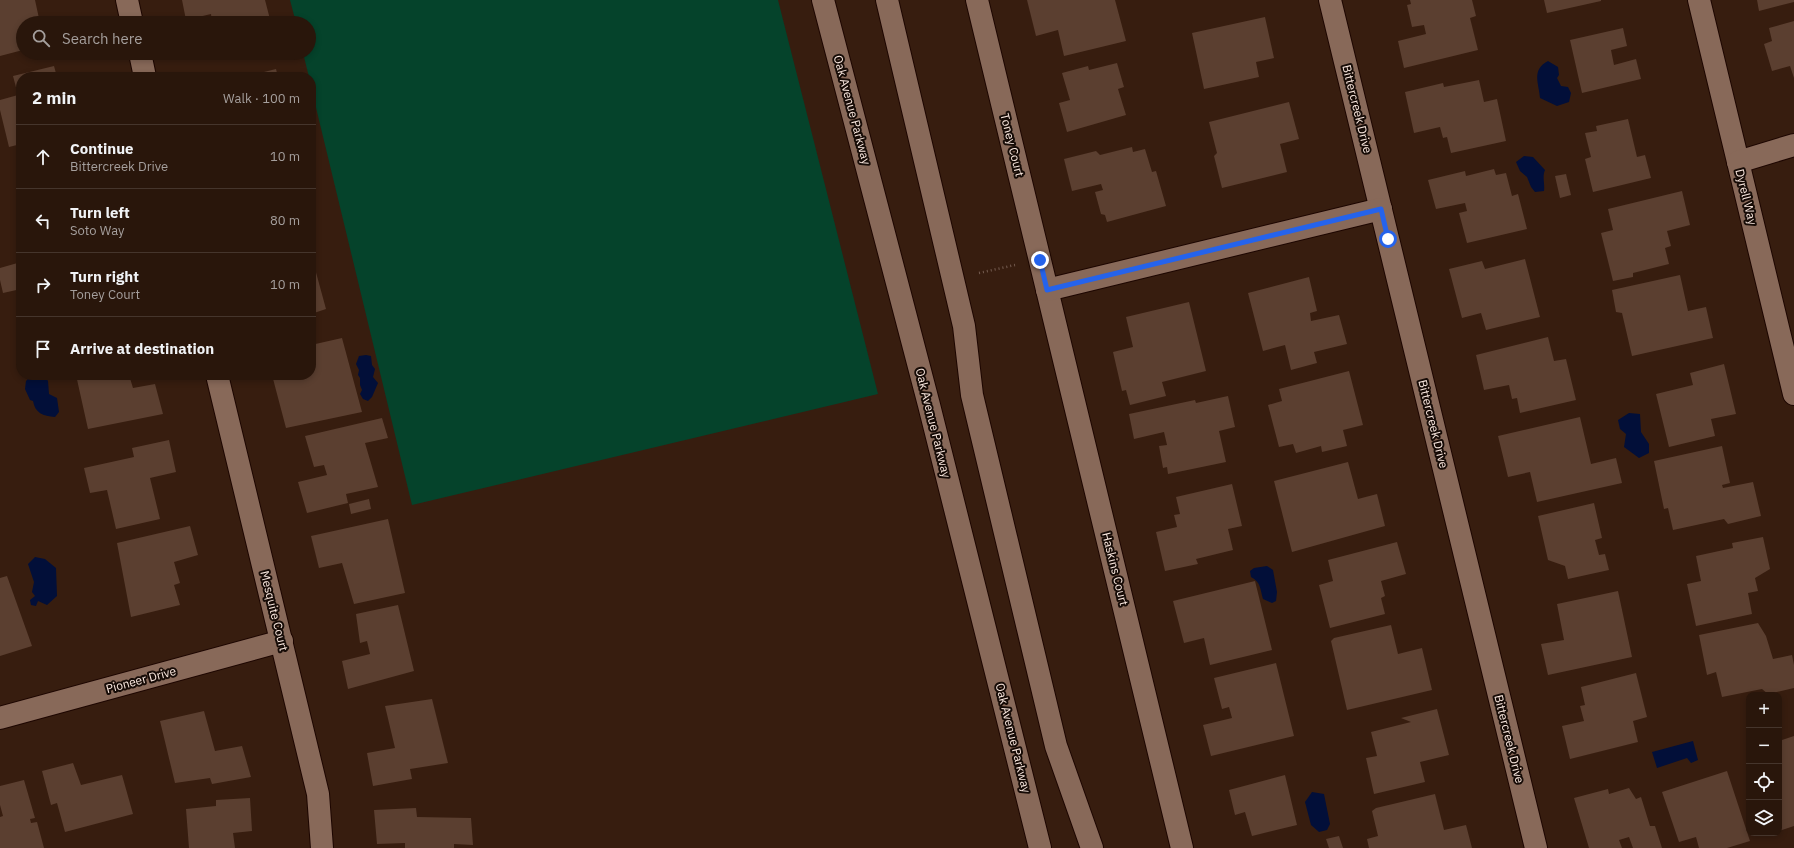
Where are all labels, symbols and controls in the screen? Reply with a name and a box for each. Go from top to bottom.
search box [16,16,316,60]
icon: search [30,27,52,49]
text: Search here [62,29,142,48]
street label: Oak Avenue Parkway [831,53,874,166]
street label: Bittercreek Drive [1339,63,1376,155]
text: 2 min [32,87,76,109]
text: Walk · 100 m [223,90,300,107]
street label: Toney Court [997,112,1028,178]
text: Continue [70,139,134,158]
icon: ahead [32,146,54,168]
text: 10 m [270,148,300,165]
text: Bittercreek Drive [70,158,168,175]
street label: Dyrell Way [1732,167,1761,226]
text: Turn left [70,203,130,222]
icon: left [32,210,54,232]
text: 80 m [270,212,300,229]
text: Soto Way [70,222,125,239]
route start [1379,230,1397,248]
route end [1031,251,1049,269]
text: Turn right [70,267,139,286]
icon: right [32,274,54,296]
text: 10 m [270,276,300,293]
text: Toney Court [70,286,140,303]
icon: arrive [32,338,54,360]
text: Arrive at destination [70,339,214,358]
street label: Oak Avenue Parkway [913,366,954,479]
street label: Bittercreek Drive [1415,378,1452,470]
street label: Haskins Court [1099,531,1132,607]
street label: Mesquite Court [257,569,292,653]
street label: Pioneer Drive [104,663,178,696]
street label: Oak Avenue Parkway [993,681,1034,794]
map controls [1746,692,1782,836]
button: + [1746,692,1782,728]
street label: Bittercreek Drive [1491,693,1528,785]
button: − [1746,728,1782,764]
button: locate [1746,764,1782,800]
button: layers [1746,800,1782,836]

